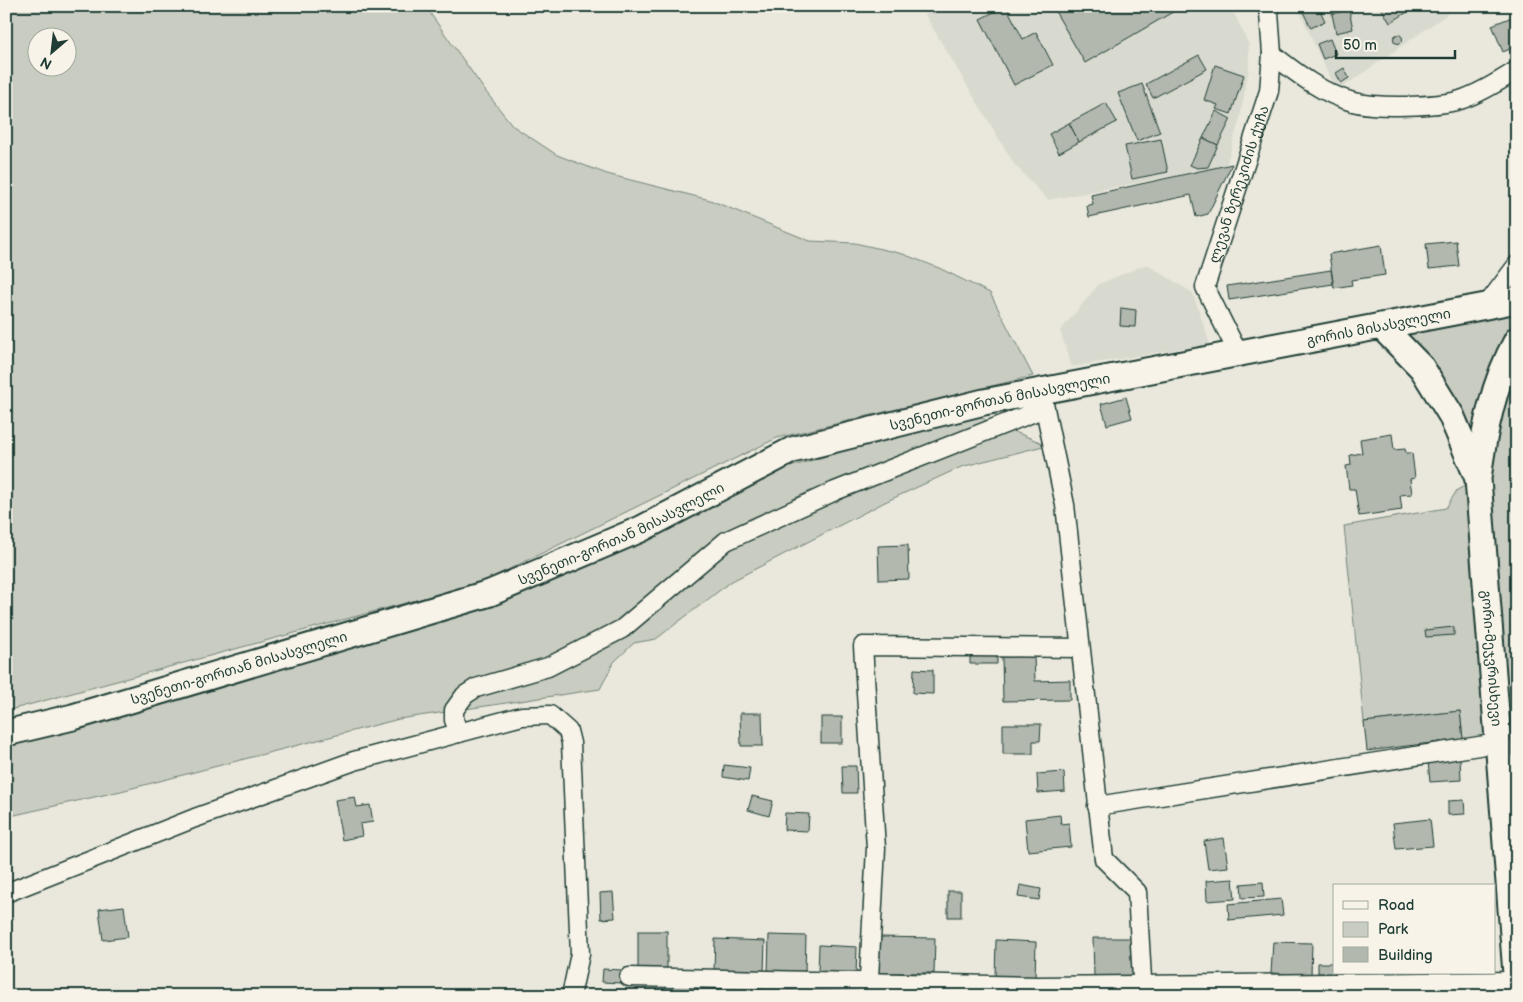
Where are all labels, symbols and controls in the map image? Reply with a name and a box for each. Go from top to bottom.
north arrow [28,28,78,78]
scale bar [1336,28,1454,60]
text: 50 m [1343,36,1377,55]
text: N [37,53,55,73]
street label: ლევან ზერეკიძის ქუჩა [1205,103,1272,265]
street label: გორის მისასვლელი [1305,304,1452,349]
street label: სვენეთი-გორთან მისასვლელი [888,370,1112,434]
street label: სვენეთი-გორთან მისასვლელი [516,479,727,588]
street label: გორი-მეჯვრისხევი [1478,589,1505,727]
street label: სვენეთი-გორთან მისასვლელი [129,627,349,708]
legend [1333,884,1496,974]
text: Road [1378,896,1414,915]
text: Park [1378,920,1409,939]
text: Building [1378,946,1433,965]

